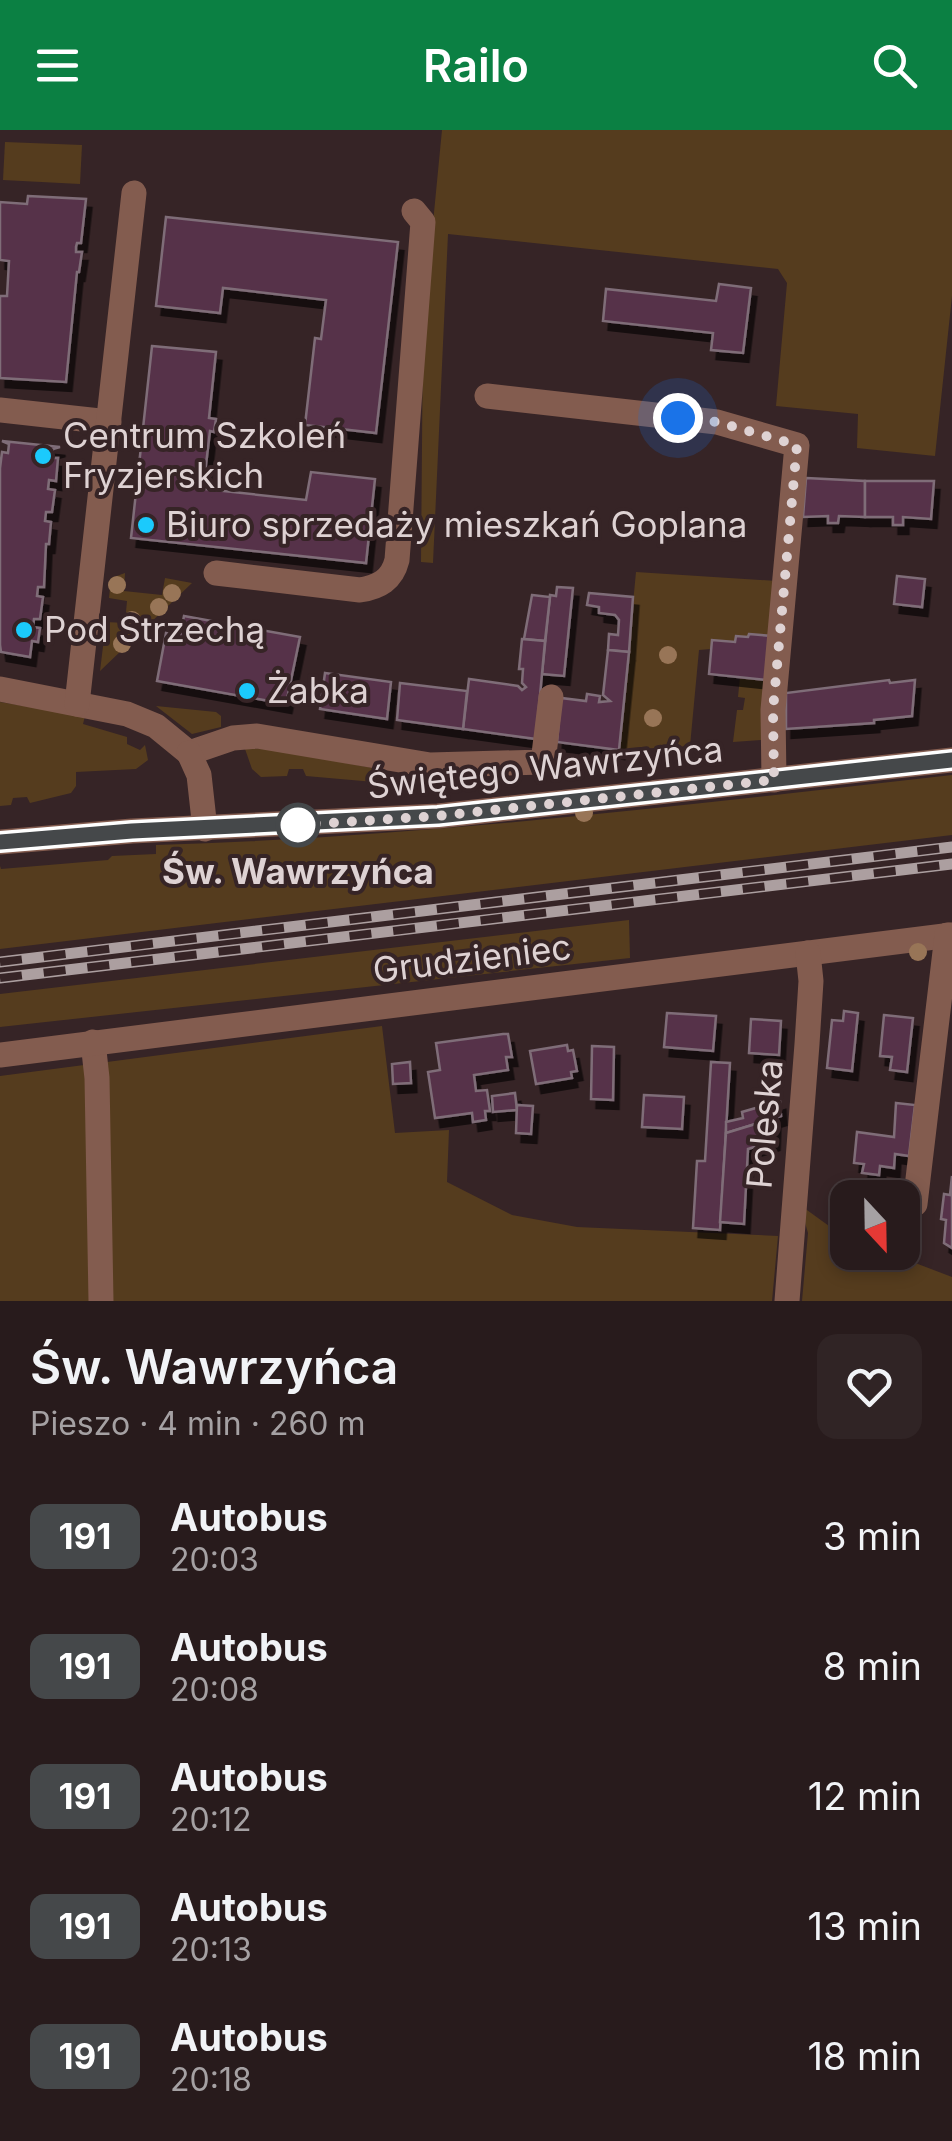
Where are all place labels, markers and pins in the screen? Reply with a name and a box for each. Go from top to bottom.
place label: Centrum Szkoleń Fryzjerskich [63,414,346,496]
marker: Centrum Szkoleń Fryzjerskich [32,445,54,467]
place label: Biuro sprzedaży mieszkań Goplana [166,503,747,545]
marker: Biuro sprzedaży mieszkań Goplana [135,514,157,536]
place label: Pod Strzechą [44,608,265,650]
marker: Pod Strzechą [13,619,35,641]
place label: Żabka [267,669,369,711]
marker: Żabka [236,680,258,702]
marker: Św. Wawrzyńca [277,804,319,846]
place label: Św. Wawrzyńca [162,850,434,892]

